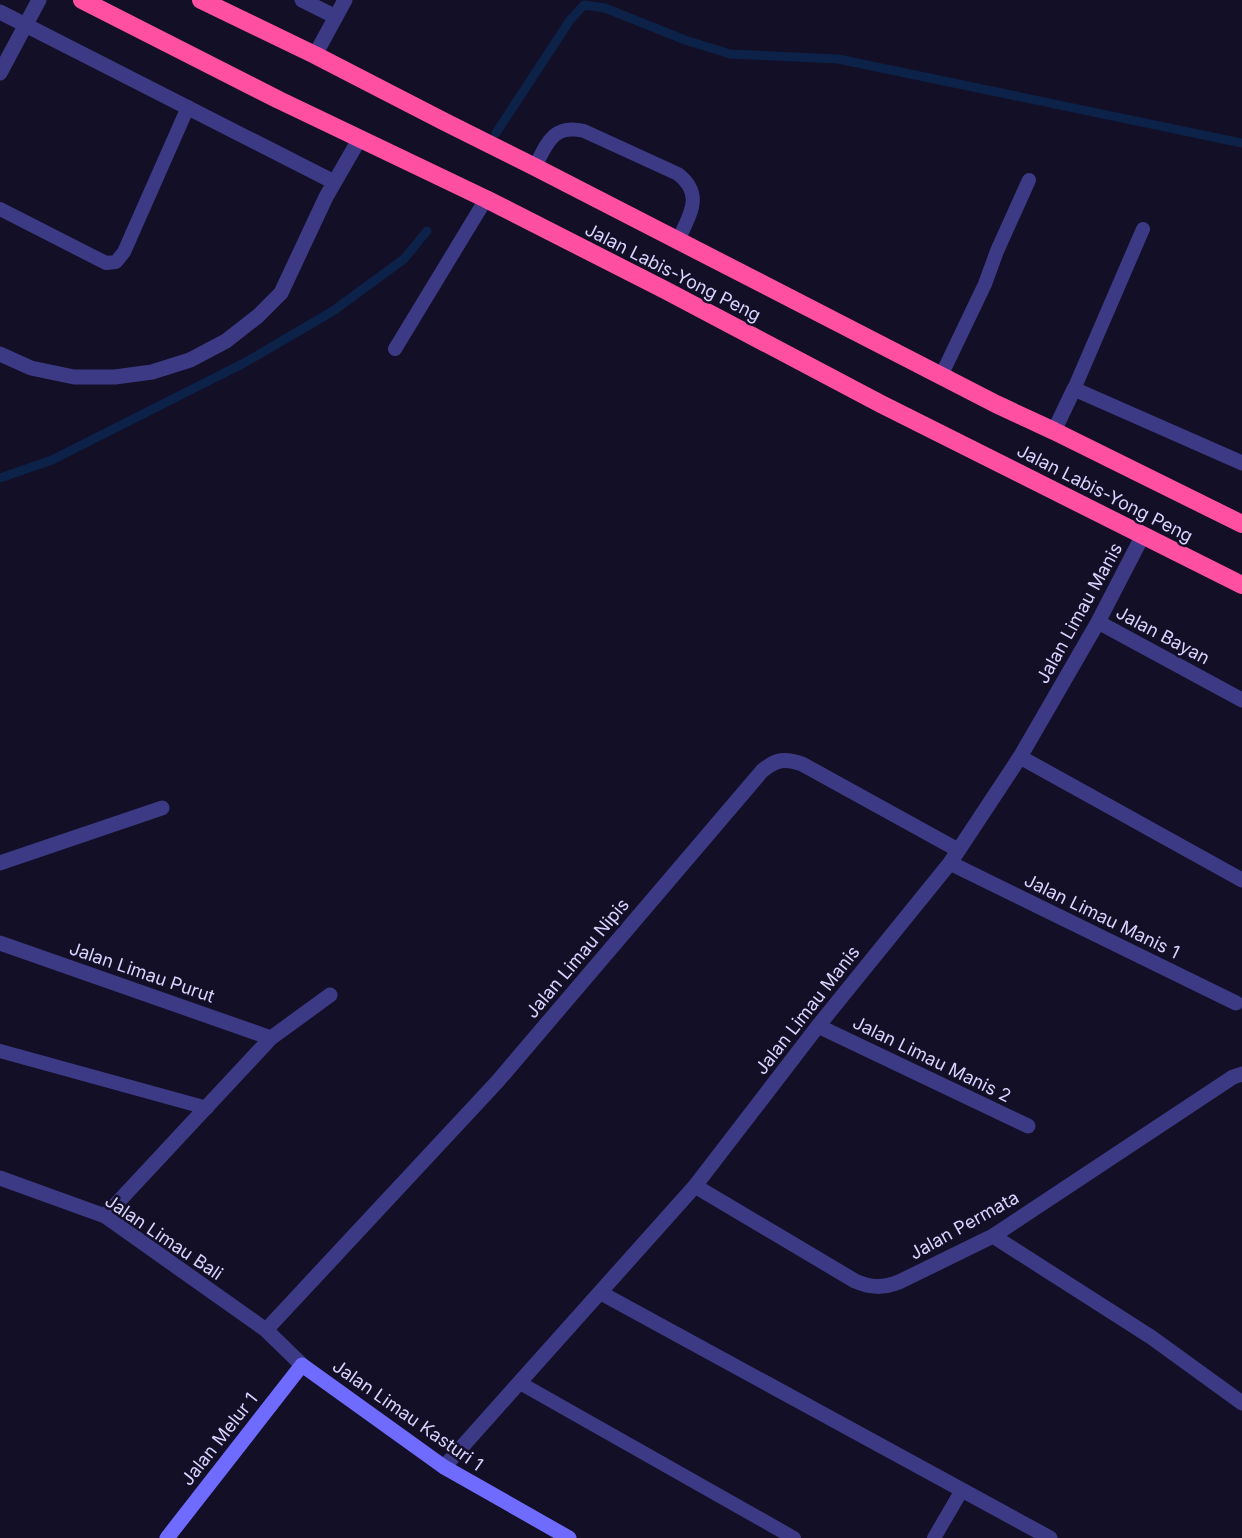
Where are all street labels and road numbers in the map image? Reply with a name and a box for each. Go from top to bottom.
street label: Jalan Labis-Yong Peng [582,218,764,326]
street label: Jalan Labis-Yong Peng [1014,439,1196,547]
street label: Jalan Limau Manis [1032,539,1126,687]
street label: Jalan Bayan [1113,602,1213,668]
street label: Jalan Limau Manis 1 [1021,869,1183,963]
street label: Jalan Limau Nipis [521,894,633,1022]
street label: Jalan Limau Purut [67,937,217,1007]
street label: Jalan Limau Manis [750,941,864,1079]
street label: Jalan Limau Manis 2 [849,1012,1015,1106]
street label: Jalan Permata [906,1186,1022,1264]
street label: Jalan Limau Bali [101,1190,227,1284]
street label: Jalan Limau Kasturi 1 [329,1355,487,1475]
street label: Jalan Melur 1 [176,1389,262,1489]

